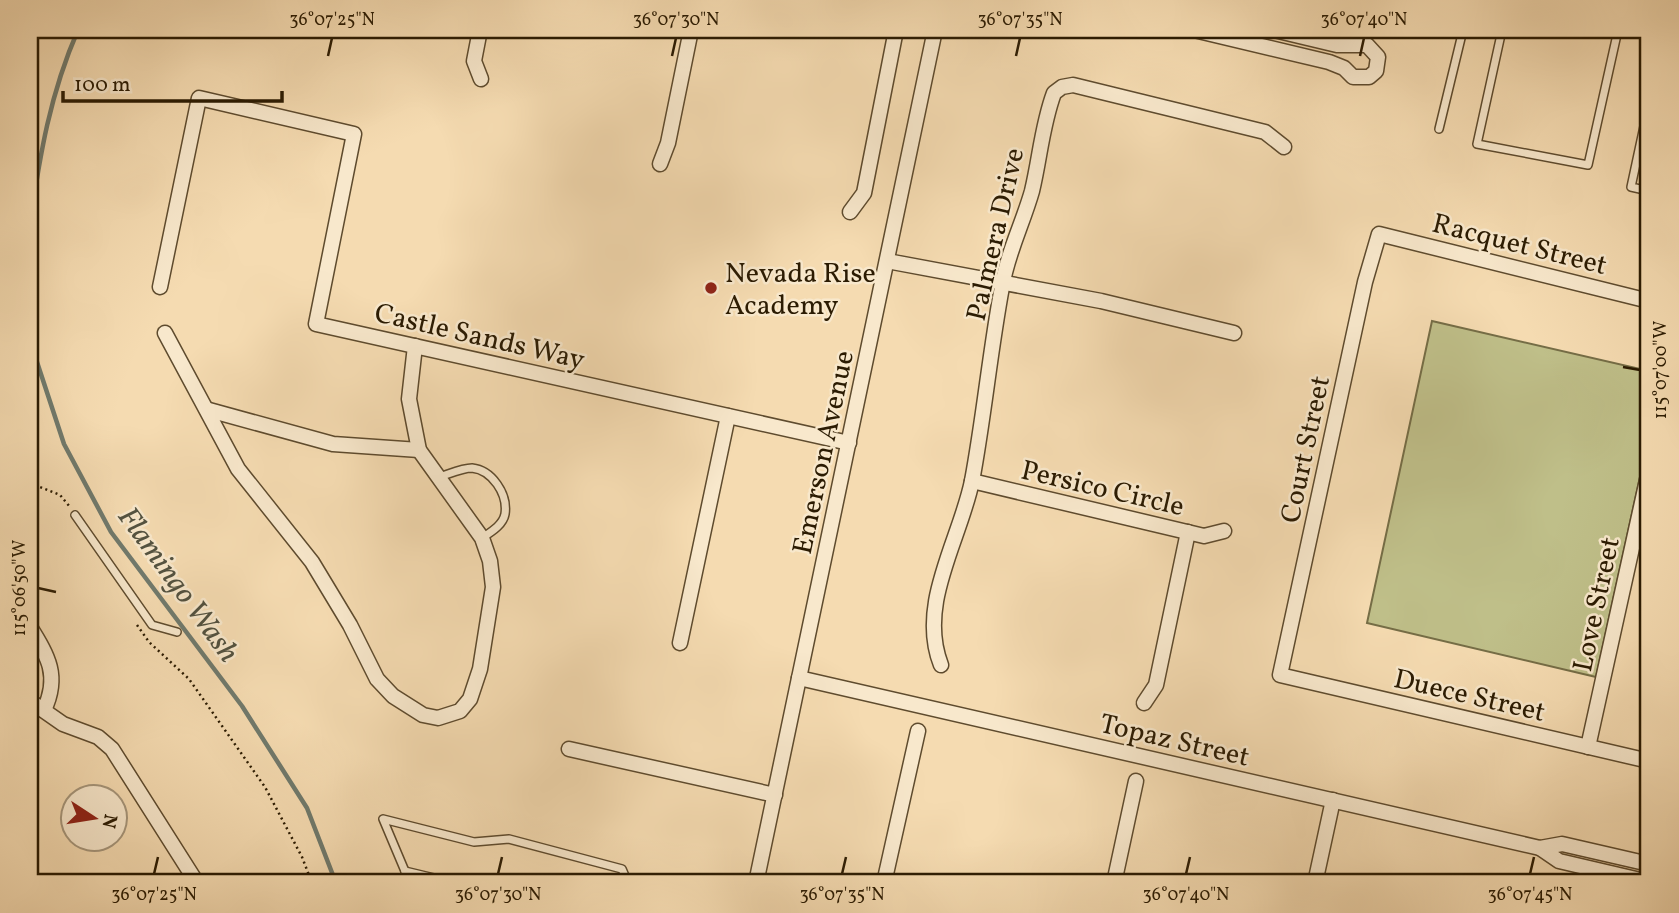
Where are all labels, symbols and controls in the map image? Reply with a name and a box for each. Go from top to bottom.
text: 36°07'25"N [289,8,375,33]
text: 36°07'30"N [633,8,719,33]
text: 36°07'35"N [977,8,1063,33]
text: 36°07'40"N [1321,8,1407,33]
scale bar [63,60,282,104]
text: 100 m [74,71,131,100]
street label: Palmera Drive [958,144,1035,325]
street label: Racquet Street [1428,205,1611,286]
place label: Nevada Rise Academy [725,255,876,326]
marker: Nevada Rise Academy [703,280,719,296]
street label: Castle Sands Way [371,294,588,381]
text: 115°07'00"W [1649,321,1674,419]
street label: Emerson Avenue [784,347,865,558]
street label: Court Street [1272,372,1341,527]
street label: Persico Circle [1017,452,1188,527]
water label: Flamingo Wash [107,499,248,672]
street label: Love Street [1564,533,1631,676]
text: 115°06'50"W [8,540,33,636]
street label: Duece Street [1390,660,1549,733]
street label: Topaz Street [1096,705,1253,778]
north arrow [60,783,130,853]
text: N [94,812,123,831]
text: 36°07'25"N [111,883,197,908]
text: 36°07'30"N [455,883,541,908]
text: 36°07'35"N [799,883,885,908]
text: 36°07'40"N [1143,883,1229,908]
text: 36°07'45"N [1488,883,1572,908]

